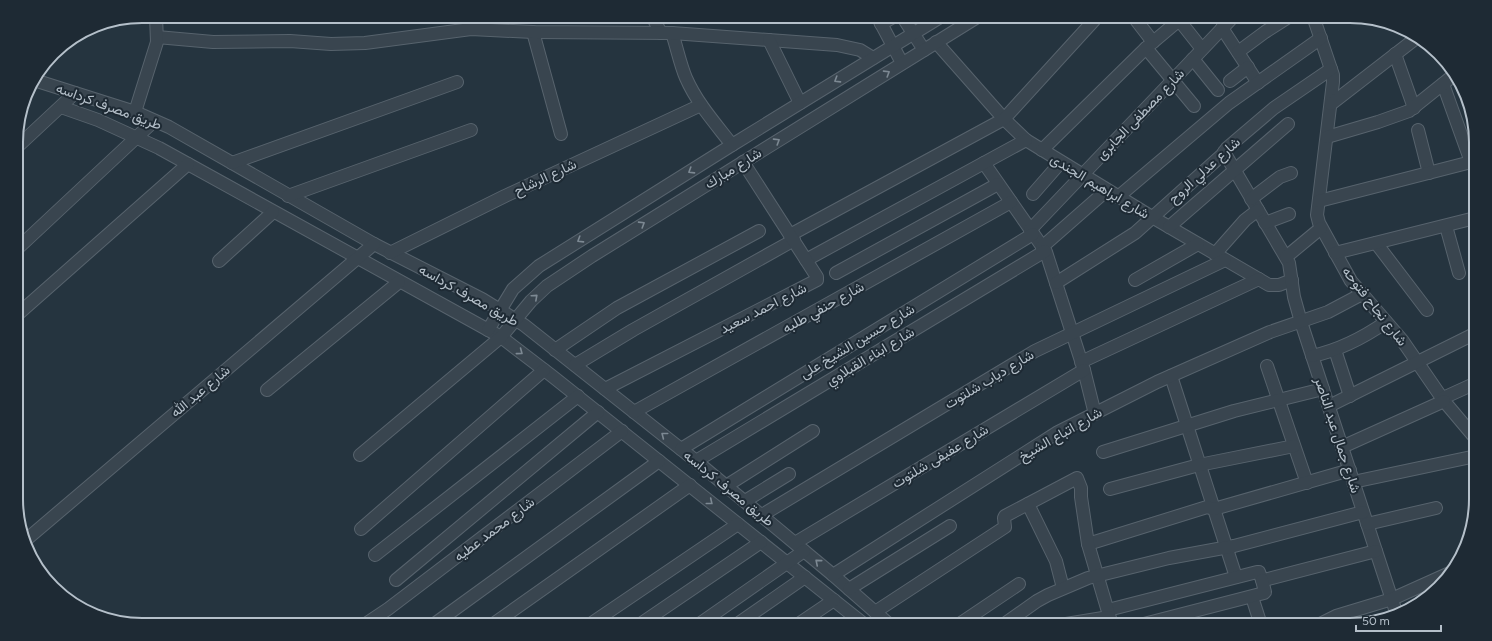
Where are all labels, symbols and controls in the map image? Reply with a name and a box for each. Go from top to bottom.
street label: شارع مصطفى الجابرى [1093,65,1190,165]
one-way arrow [883,70,890,77]
one-way arrow [834,76,841,83]
street label: طريق مصرف كرداسه [54,79,164,134]
street label: شارع عدلي الروح [1165,134,1246,209]
one-way arrow [773,138,780,145]
street label: شارع مبارك [702,144,766,194]
street label: شارع ابراهيم الجندى [1046,150,1152,224]
street label: شارع الرشاح [511,156,580,201]
one-way arrow [688,166,695,173]
one-way arrow [638,222,645,229]
one-way arrow [578,235,585,242]
street label: طريق مصرف كرداسه [416,261,522,330]
street label: شارع نجاح فتوحه [1337,263,1411,351]
street label: شارع حنفي طلبه [779,278,869,340]
street label: شارع احمد سعيد [717,279,810,339]
one-way arrow [530,294,538,302]
street label: شارع حسين الشيخ على [797,300,919,384]
street label: شارع ابناء القبلاوي [823,323,919,392]
street label: شارع دياب شلتوت [942,346,1038,414]
one-way arrow [516,347,523,355]
street label: شارع عبد الله [167,362,235,423]
street label: شارع جمال عبد الناصر [1309,374,1364,496]
street label: شارع اتباع الشيخ [1015,404,1106,467]
street label: شارع عفيفى شلتوت [889,421,993,494]
one-way arrow [661,433,668,440]
street label: طريق مصرف كرداسه [680,447,777,530]
street label: شارع محمد عطيه [451,494,539,567]
one-way arrow [705,497,713,504]
one-way arrow [816,560,823,567]
scale bar [1356,607,1441,633]
text: 50 m [1362,614,1390,628]

